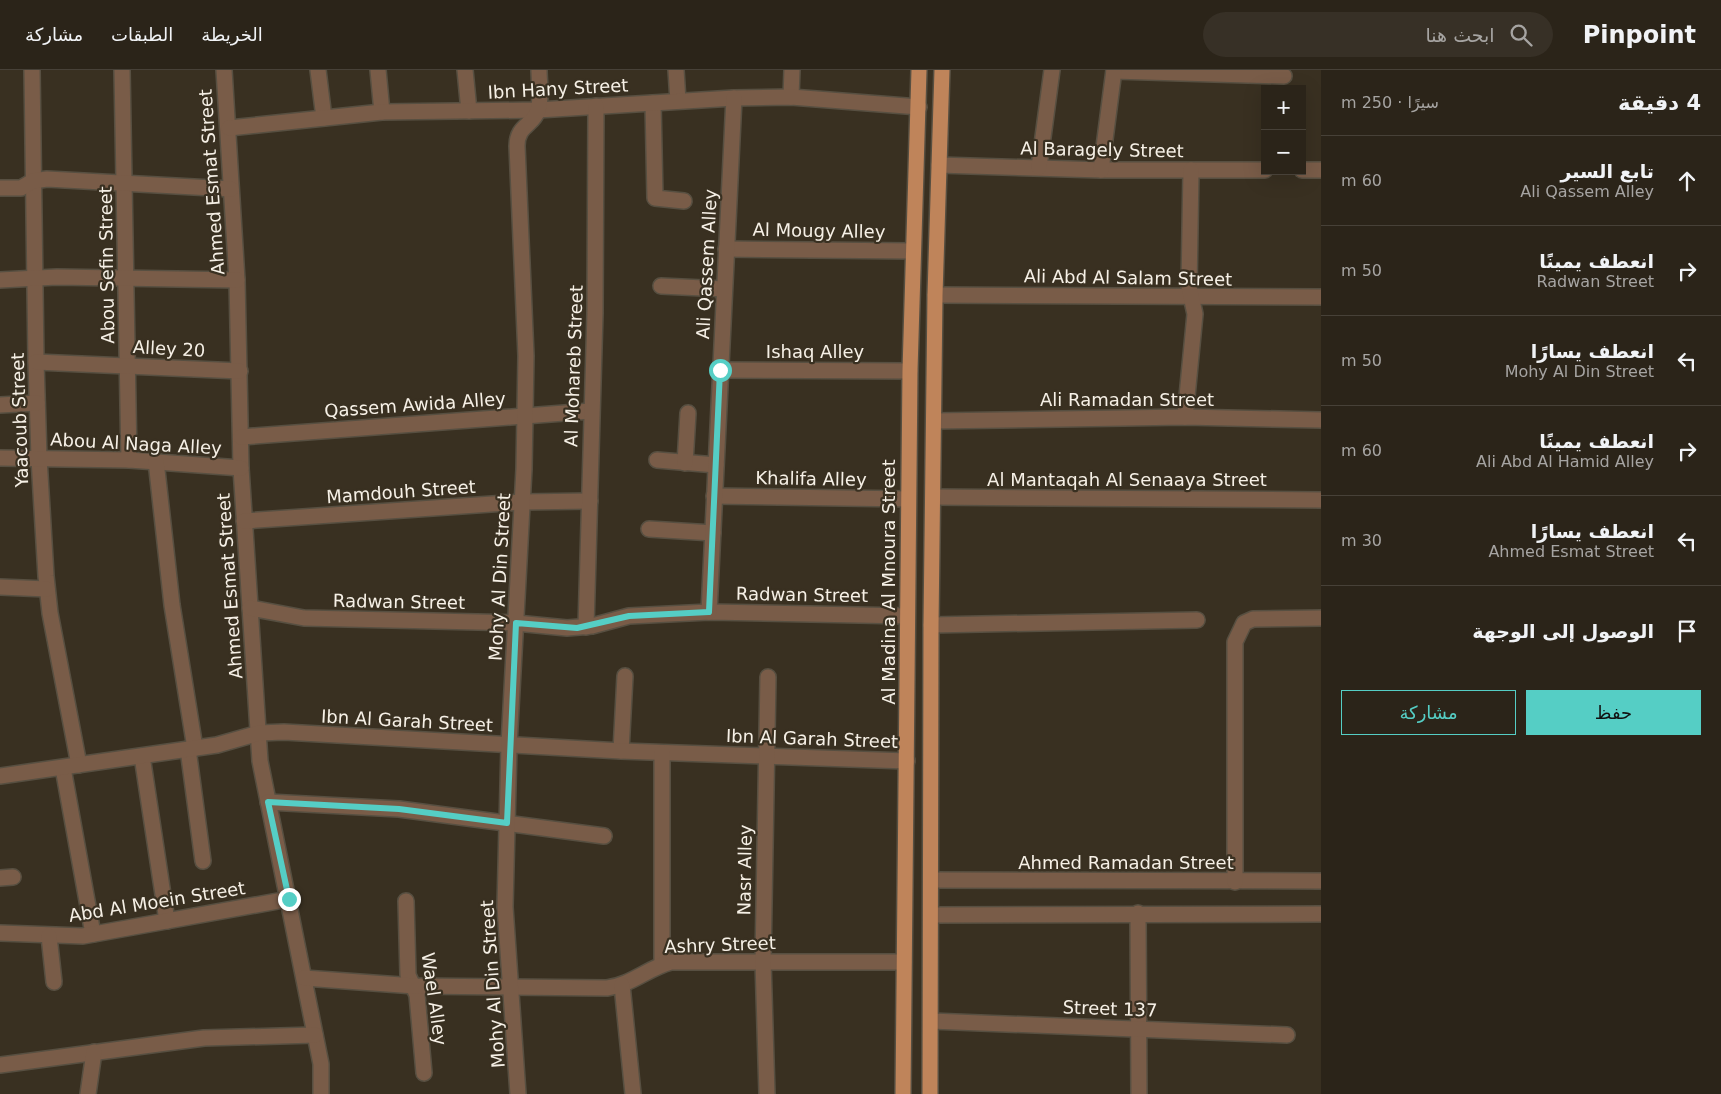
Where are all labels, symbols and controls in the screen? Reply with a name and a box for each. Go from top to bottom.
search box [1203,12,1553,57]
icon: search [1507,21,1535,49]
text: Pinpoint [1583,21,1696,49]
text: مشاركة [25,24,83,45]
text: الطبقات [111,24,173,45]
text: الخريطة [201,24,263,45]
text: ابحث هنا [1426,24,1495,46]
street label: Ibn Hany Street [487,74,629,103]
map controls [1261,85,1306,175]
button: + [1261,85,1306,130]
street label: Ahmed Esmat Street [195,88,228,276]
text: 4 دقيقة [1618,91,1701,115]
text: سيرًا · 250 m [1341,93,1439,112]
button: − [1261,130,1306,175]
street label: Al Baragely Street [1020,138,1184,161]
text: تابع السير [1560,160,1654,182]
icon: ahead [1673,167,1701,195]
text: 60 m [1341,171,1382,190]
text: Ali Qassem Alley [1520,182,1654,201]
street label: Abou Sefin Street [95,186,118,344]
street label: Ali Qassem Alley [692,188,721,340]
street label: Al Mougy Alley [752,219,886,242]
text: انعطف يمينًا [1539,250,1654,272]
icon: right [1673,257,1701,285]
text: 50 m [1341,261,1382,280]
street label: Ali Abd Al Salam Street [1024,265,1232,290]
text: Radwan Street [1537,272,1654,291]
street label: Al Mohareb Street [560,285,587,447]
street label: Alley 20 [132,336,206,361]
text: انعطف يسارًا [1531,340,1654,362]
street label: Ishaq Alley [766,341,864,362]
icon: left [1673,347,1701,375]
text: 50 m [1341,351,1382,370]
street label: Yaacoub Street [7,352,32,489]
route start [709,359,732,382]
text: Mohy Al Din Street [1505,362,1654,381]
street label: Qassem Awida Alley [324,388,507,421]
street label: Ali Ramadan Street [1040,389,1214,410]
street label: Abou Al Naga Alley [50,429,223,458]
text: انعطف يمينًا [1539,430,1654,452]
icon: right [1673,437,1701,465]
text: 60 m [1341,441,1382,460]
text: Ali Abd Al Hamid Alley [1476,452,1654,471]
street label: Al Madina Al Mnoura Street [878,459,899,705]
street label: Khalifa Alley [755,467,867,490]
street label: Al Mantaqah Al Senaaya Street [987,469,1267,490]
street label: Mamdouh Street [326,476,476,507]
street label: Ahmed Esmat Street [213,492,246,680]
street label: Mohy Al Din Street [485,493,514,661]
text: انعطف يسارًا [1531,520,1654,542]
icon: left [1673,527,1701,555]
text: 30 m [1341,531,1382,550]
text: Ahmed Esmat Street [1488,542,1654,561]
street label: Radwan Street [736,583,868,606]
street label: Radwan Street [333,590,465,613]
icon: arrive [1673,617,1701,645]
text: الوصول إلى الوجهة [1472,620,1654,642]
button: مشاركة [1341,690,1516,735]
button: حفظ [1526,690,1701,735]
street label: Ibn Al Garah Street [321,706,494,735]
street label: Ibn Al Garah Street [726,725,898,752]
street label: Nasr Alley [733,824,756,916]
street label: Ahmed Ramadan Street [1018,852,1234,873]
street label: Abd Al Moein Street [67,877,247,926]
route end [278,888,301,911]
street label: Mohy Al Din Street [476,899,509,1069]
street label: Ashry Street [664,932,776,957]
street label: Wael Alley [418,951,451,1047]
street label: Street 137 [1062,996,1158,1021]

